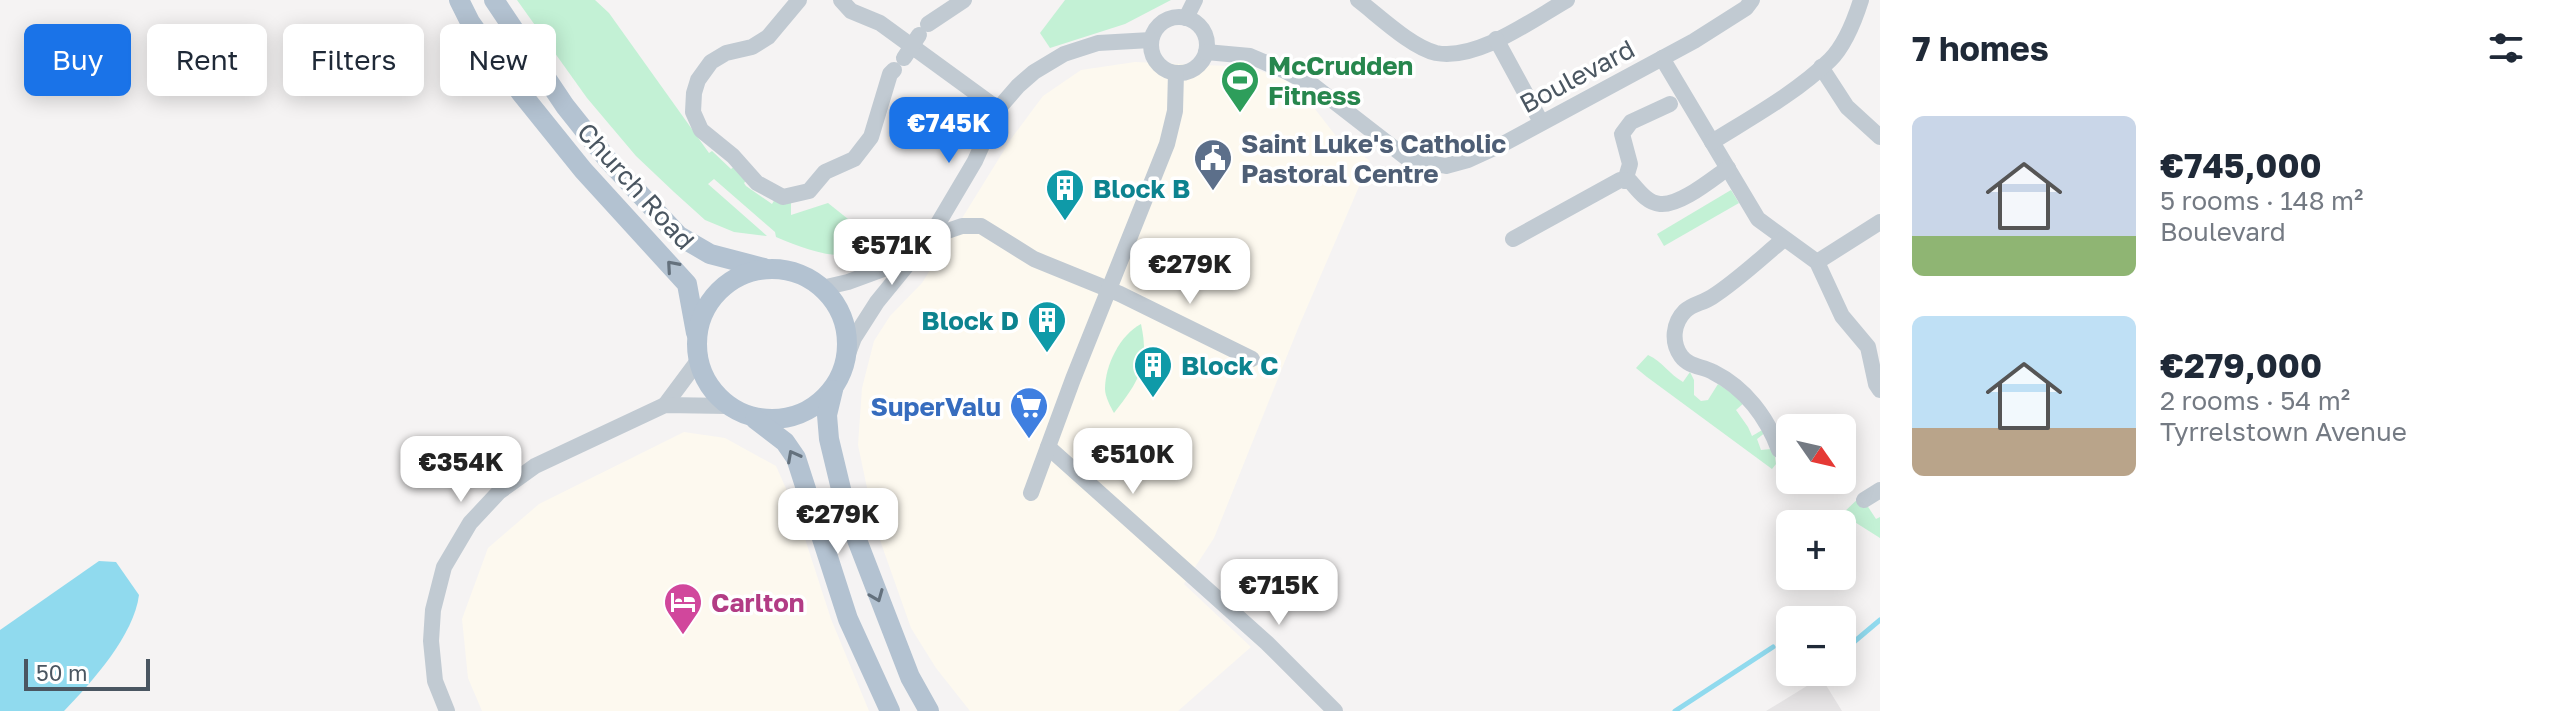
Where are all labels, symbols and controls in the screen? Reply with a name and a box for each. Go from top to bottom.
chip: Buy [24,24,131,96]
chip: Rent [147,24,267,96]
chip: Filters [283,24,424,96]
chip: New [440,24,556,96]
icon: filters [2484,26,2528,70]
text: 7 homes [1912,28,2049,68]
street label: Boulevard [1514,33,1640,119]
place label: McCrudden Fitness [1268,50,1413,111]
sports icon: McCrudden Fitness [1219,59,1261,114]
pin: €745K [893,97,1005,165]
text: €745K [907,107,991,138]
street label: Church Road [571,116,701,256]
place label: Saint Luke's Catholic Pastoral Centre [1241,128,1506,189]
public building icon: Saint Luke's Catholic Pastoral Centre [1192,137,1234,192]
text: €745,000 [2160,145,2322,185]
icon: home [1976,148,2072,244]
building icon: Block B [1044,167,1086,222]
place label: Block B [1093,173,1190,204]
text: 5 rooms · 148 m² [2160,185,2363,216]
text: Boulevard [2160,216,2286,247]
pin: €571K [836,219,948,287]
text: €571K [852,229,932,260]
pin: €279K [1134,238,1246,306]
text: €279K [1148,248,1232,279]
one-way arrow [667,260,682,275]
building icon: Block D [1026,299,1068,354]
place label: Block D [921,305,1019,336]
building icon: Block C [1132,344,1174,399]
text: €279,000 [2160,345,2322,385]
icon: home [1976,348,2072,444]
place label: Block C [1181,350,1279,381]
supermarket icon: SuperValu [1008,385,1050,440]
text: 2 rooms · 54 m² [2160,385,2350,416]
place label: SuperValu [871,391,1001,422]
north arrow [1776,414,1856,494]
map controls [1776,414,1856,686]
text: Tyrrelstown Avenue [2160,416,2407,447]
pin: €510K [1077,428,1189,496]
pin: €354K [405,436,517,504]
text: €510K [1091,438,1175,469]
text: €354K [418,446,504,477]
one-way arrow [787,450,802,464]
pin: €279K [782,488,894,556]
text: €279K [796,498,880,529]
button: + [1776,510,1856,590]
pin: €715K [1223,559,1335,627]
text: €715K [1239,569,1319,600]
hotel icon: Carlton [662,581,704,636]
place label: Carlton [711,587,805,618]
one-way arrow [868,588,884,602]
button: − [1776,606,1856,686]
scale bar [24,655,150,691]
text: 50 m [36,659,87,686]

